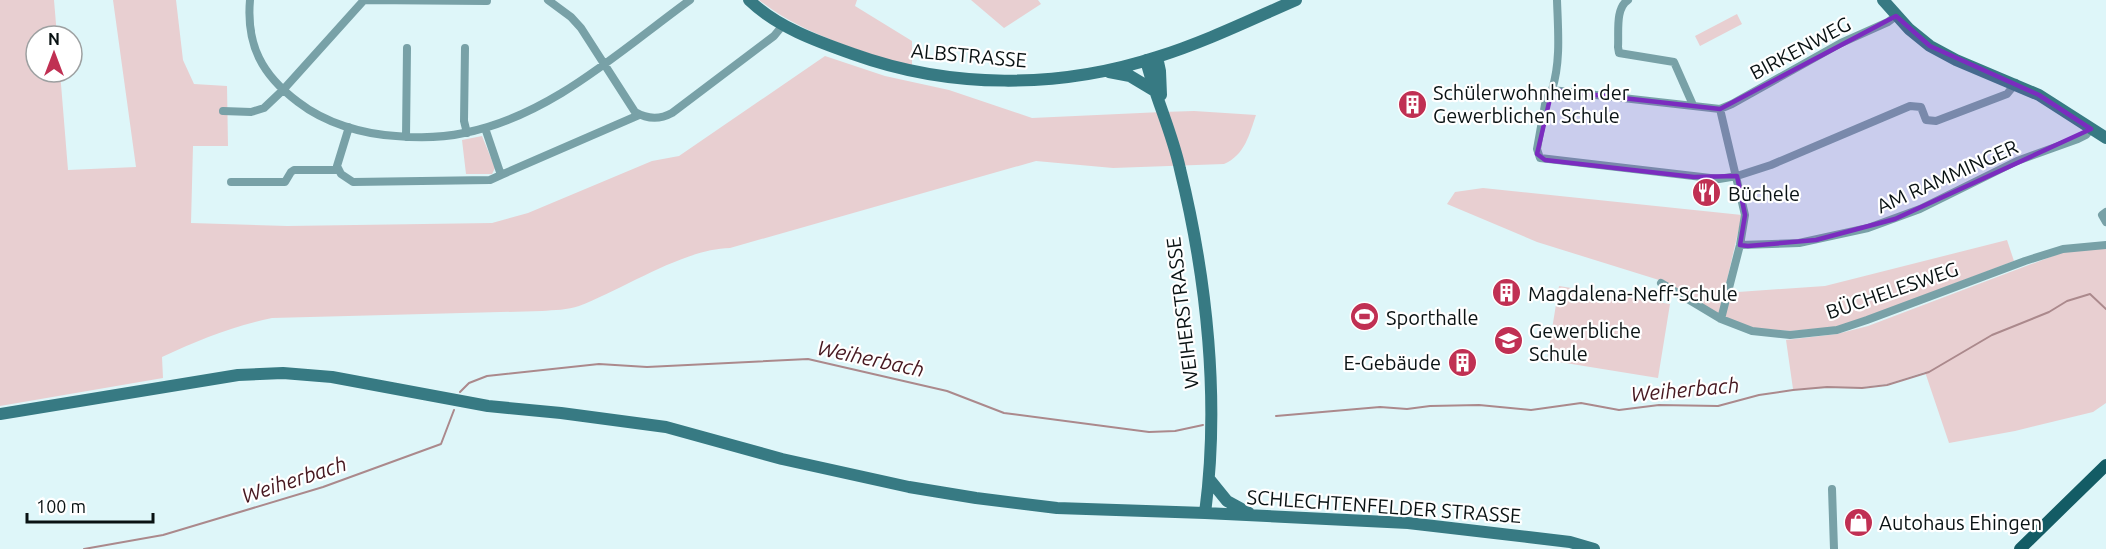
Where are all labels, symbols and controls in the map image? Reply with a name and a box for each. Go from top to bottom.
street label: BIRKENWEG [1746,12,1854,84]
north arrow [24,24,84,84]
text: N [48,30,60,48]
street label: ALBSTRASSE [910,38,1028,72]
place label: Schülerwohnheim der Gewerblichen Schule [1433,81,1630,127]
building icon: Schülerwohnheim der Gewerblichen Schule [1396,88,1428,120]
street label: AM RAMMINGER [1873,135,2021,217]
restaurant icon: Büchele [1691,177,1723,209]
place label: Büchele [1728,182,1800,205]
street label: WEIHERSTRASSE [1161,236,1203,390]
street label: BÜCHELESWEG [1823,257,1961,323]
building icon: Magdalena-Neff-Schule [1491,277,1523,309]
place label: Magdalena-Neff-Schule [1528,282,1738,305]
sports icon: Sporthalle [1349,301,1381,333]
place label: Sporthalle [1386,306,1479,329]
place label: Gewerbliche Schule [1529,319,1641,365]
school or university icon: Gewerbliche Schule [1492,325,1524,357]
water label: Weiherbach [815,335,927,381]
building icon: E-Gebäude [1446,346,1478,378]
place label: E-Gebäude [1344,351,1441,374]
water label: Weiherbach [1630,372,1740,406]
water label: Weiherbach [239,451,349,507]
street label: SCHLECHTENFELDER STRASSE [1246,485,1522,527]
scale bar [27,486,153,524]
text: 100 m [36,496,86,516]
shop icon: Autohaus Ehingen [1842,506,1874,538]
place label: Autohaus Ehingen [1879,511,2042,534]

